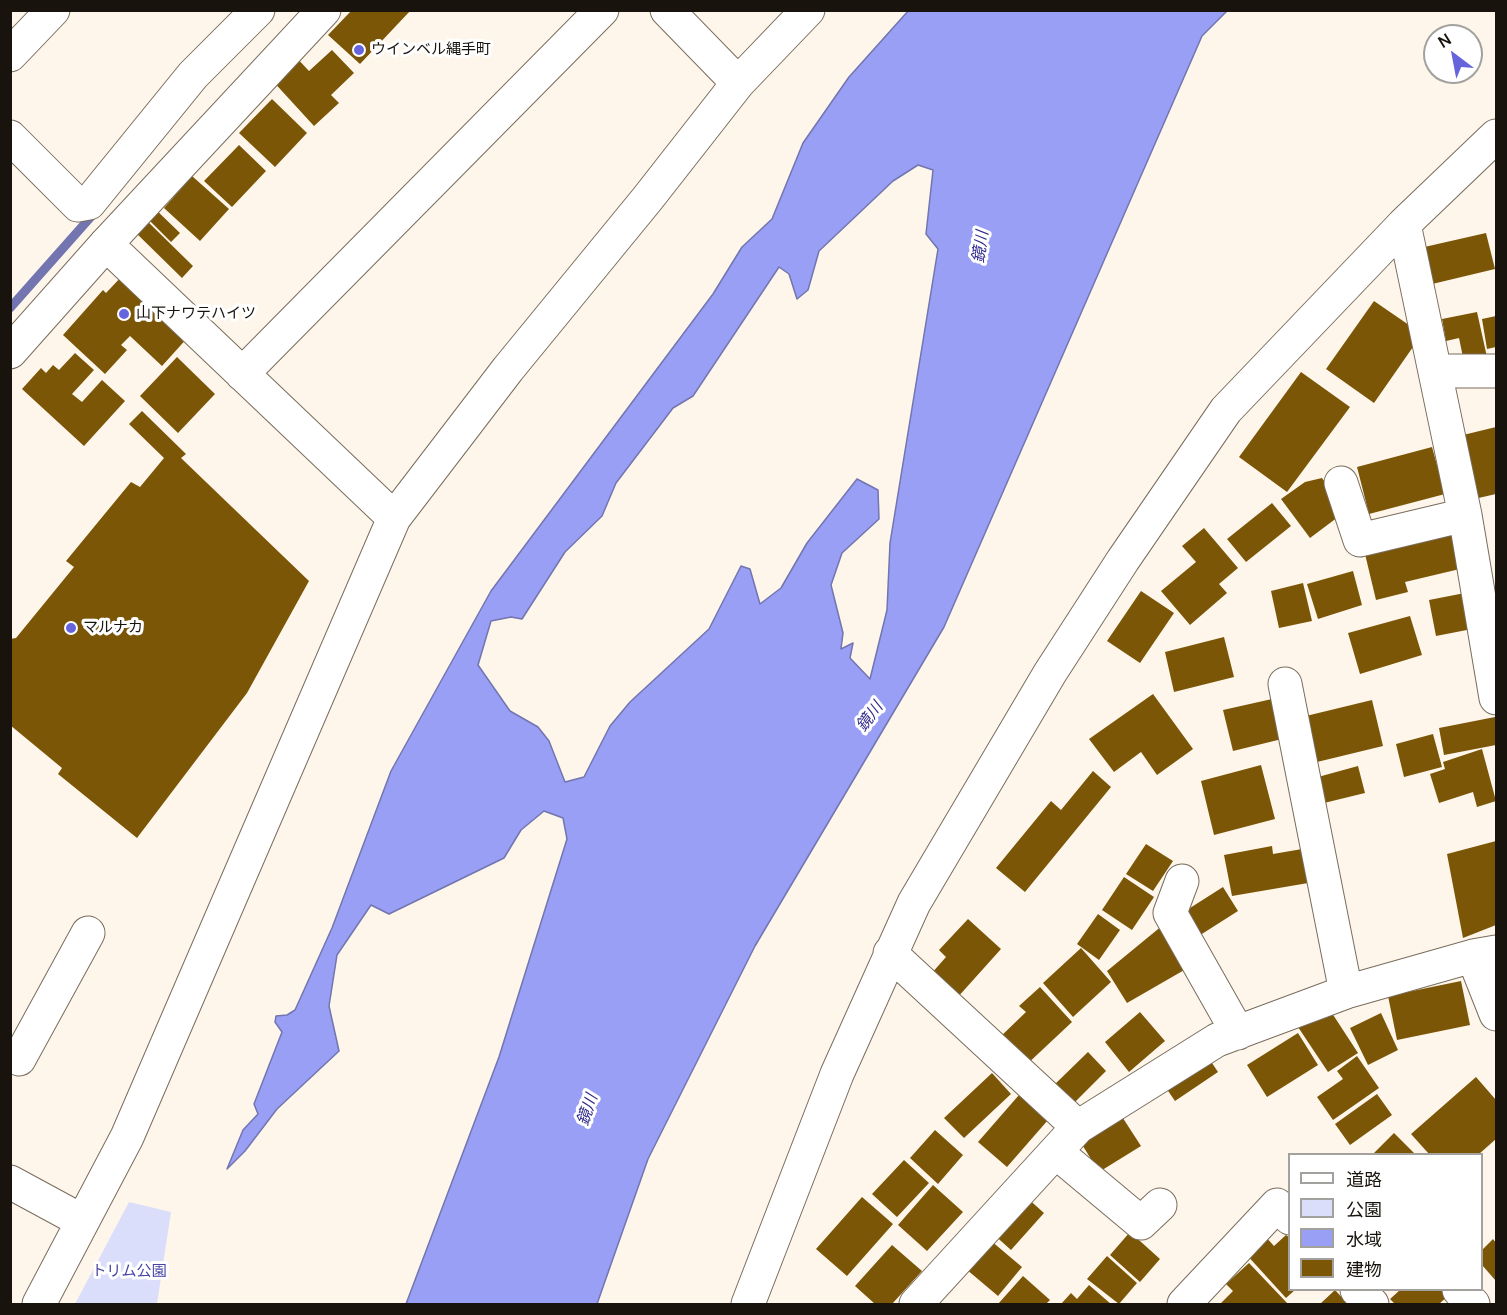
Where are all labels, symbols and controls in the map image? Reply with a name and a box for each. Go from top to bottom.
north arrow [1423,24,1483,84]
text: N [1434,28,1455,53]
place label: ウインベル縄手町 [371,41,491,59]
marker: ウインベル縄手町 [352,43,366,57]
water label: 鏡川 [969,230,993,264]
place label: 山下ナワテハイツ [136,305,256,323]
marker: 山下ナワテハイツ [117,307,131,321]
place label: マルナカ [83,619,143,637]
marker: マルナカ [64,621,78,635]
water label: 鏡川 [853,698,887,736]
water label: 鏡川 [574,1092,602,1128]
legend [1288,1153,1483,1291]
text: 道路 [1346,1167,1382,1191]
text: 公園 [1346,1197,1382,1221]
text: 水域 [1346,1227,1382,1251]
text: 建物 [1346,1257,1382,1281]
park label: トリム公園 [92,1263,166,1281]

